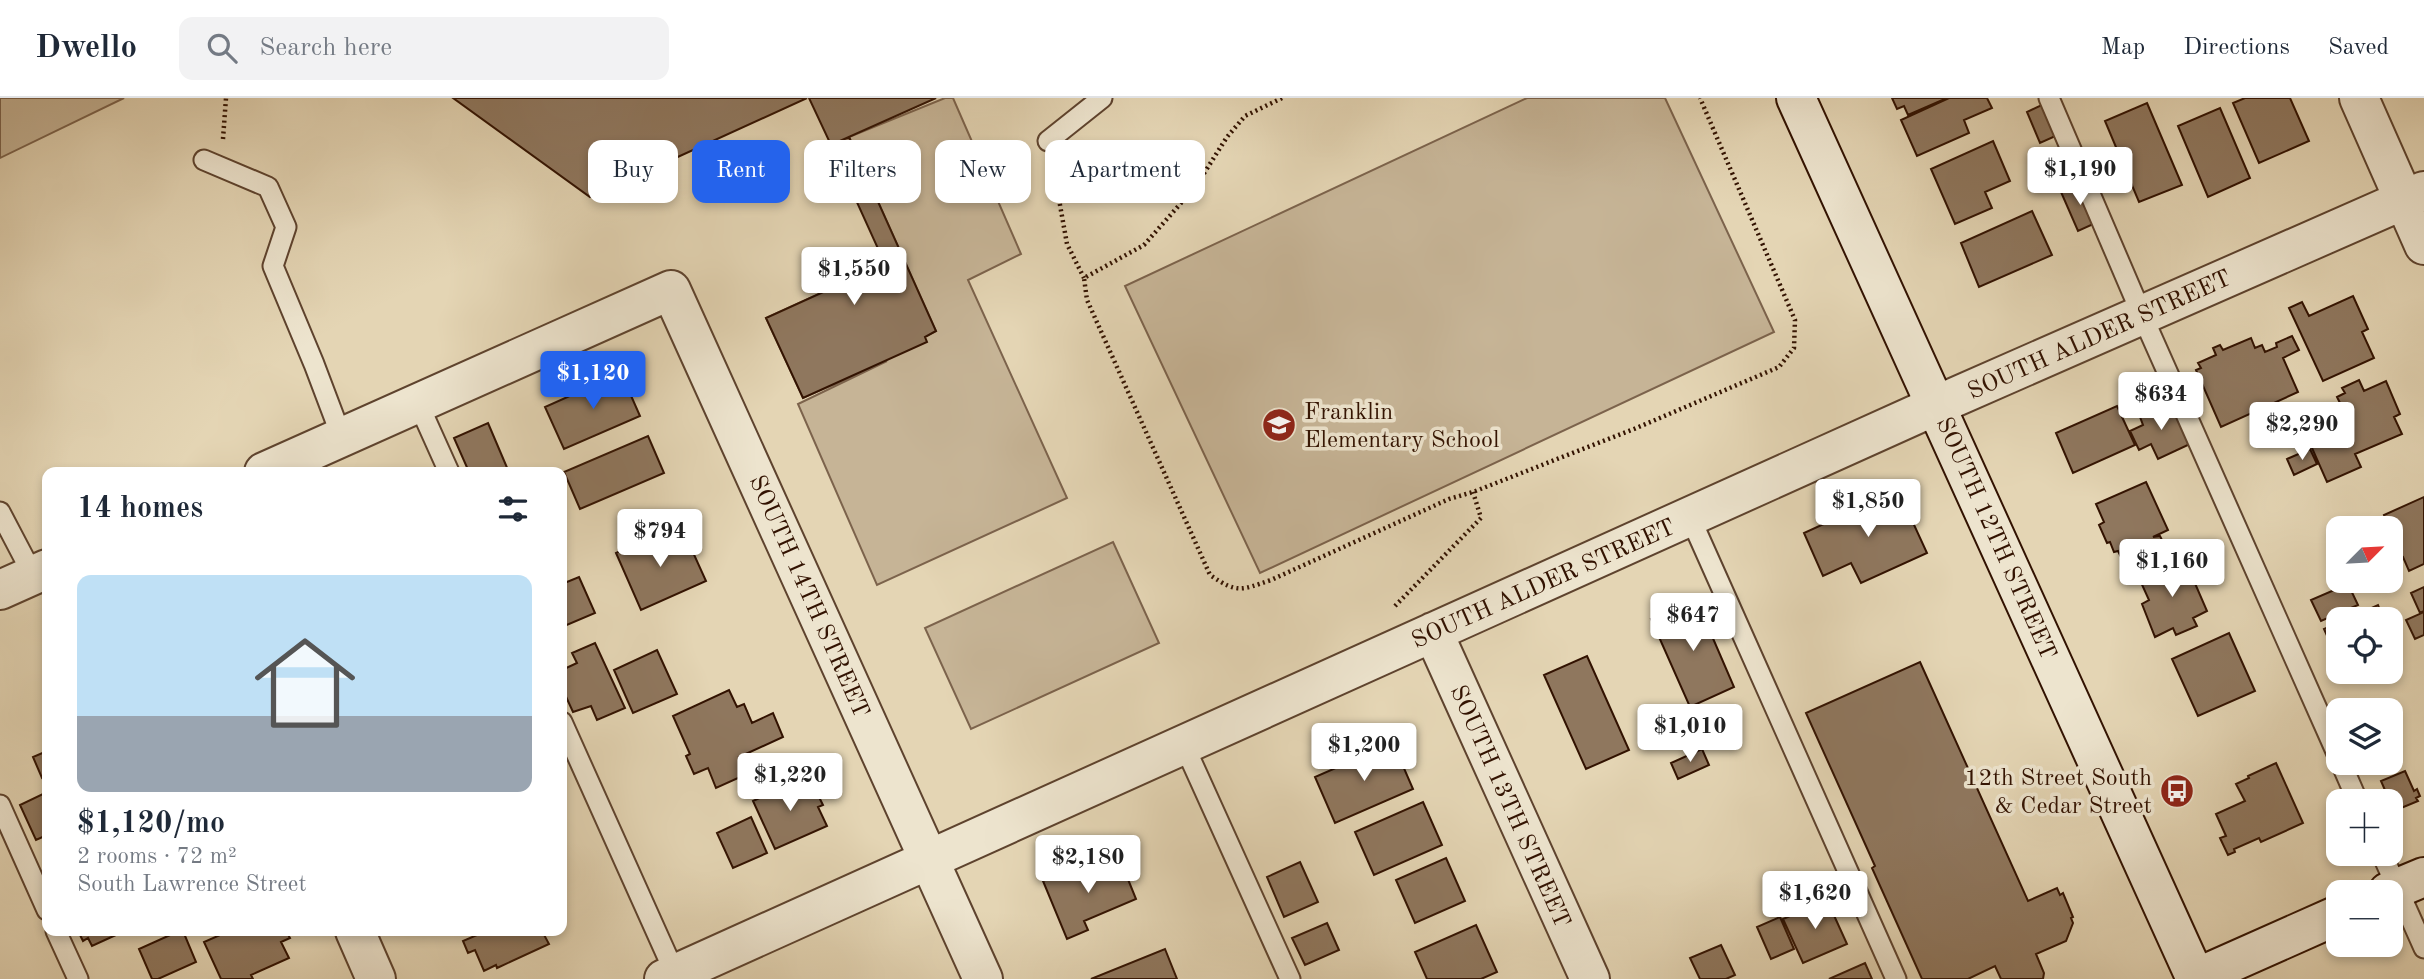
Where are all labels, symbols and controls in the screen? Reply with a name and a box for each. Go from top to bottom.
search box [179,17,669,80]
icon: search [203,29,241,67]
text: Dwello [35,32,137,65]
text: Search here [259,35,392,61]
text: Map [2101,36,2145,60]
text: Directions [2183,36,2290,60]
text: Saved [2328,36,2389,60]
chip: Buy [588,140,678,203]
chip: Rent [692,140,790,203]
chip: Filters [804,140,921,203]
chip: New [935,140,1031,203]
chip: Apartment [1045,140,1205,203]
pin: $1,190 [2023,148,2137,207]
text: $1,190 [2043,158,2117,181]
pin: $1,550 [797,248,911,307]
text: $1,550 [817,258,891,281]
street label: SOUTH ALDER STREET [1964,267,2235,405]
pin: $1,120 [536,352,650,411]
text: $1,120 [556,362,630,385]
pin: $634 [2120,372,2202,432]
text: $634 [2134,383,2188,406]
place label: Franklin Elementary School [1304,401,1499,453]
pin: $2,290 [2245,402,2359,462]
school or university icon: Franklin Elementary School [1260,406,1298,444]
text: $2,290 [2265,413,2339,436]
street label: SOUTH 12TH STREET [1931,414,2060,664]
street label: SOUTH 14TH STREET [744,472,873,722]
pin: $1,850 [1811,480,1925,539]
icon: filters [494,490,532,528]
text: $1,850 [1831,490,1905,513]
text: 14 homes [77,494,203,524]
pin: $794 [619,510,701,569]
street label: SOUTH ALDER STREET [1408,516,1679,654]
north arrow [2326,516,2403,593]
map controls [2326,516,2403,957]
text: $794 [633,520,687,543]
pin: $1,160 [2115,540,2229,599]
text: $1,160 [2135,550,2209,573]
pin: $647 [1652,594,1734,653]
text: $647 [1666,604,1720,627]
button: locate [2326,607,2403,684]
icon: home [242,620,368,746]
street label: SOUTH 13TH STREET [1445,682,1574,932]
button: layers [2326,698,2403,775]
pin: $1,010 [1633,704,1747,764]
text: $1,010 [1653,715,1727,738]
pin: $1,200 [1307,724,1421,783]
text: $1,200 [1327,734,1401,757]
pin: $1,220 [733,754,847,813]
text: $1,220 [753,764,827,787]
place label: 12th Street South & Cedar Street [1965,767,2152,819]
bus stop icon: 12th Street South & Cedar Street [2158,772,2196,810]
button: + [2326,789,2403,866]
text: $1,120/mo [77,809,225,839]
pin: $2,180 [1031,836,1145,895]
text: 2 rooms · 72 m² [77,845,237,868]
text: $2,180 [1051,846,1125,869]
pin: $1,620 [1758,872,1872,931]
text: South Lawrence Street [77,873,306,896]
button: − [2326,880,2403,957]
text: $1,620 [1778,882,1852,905]

